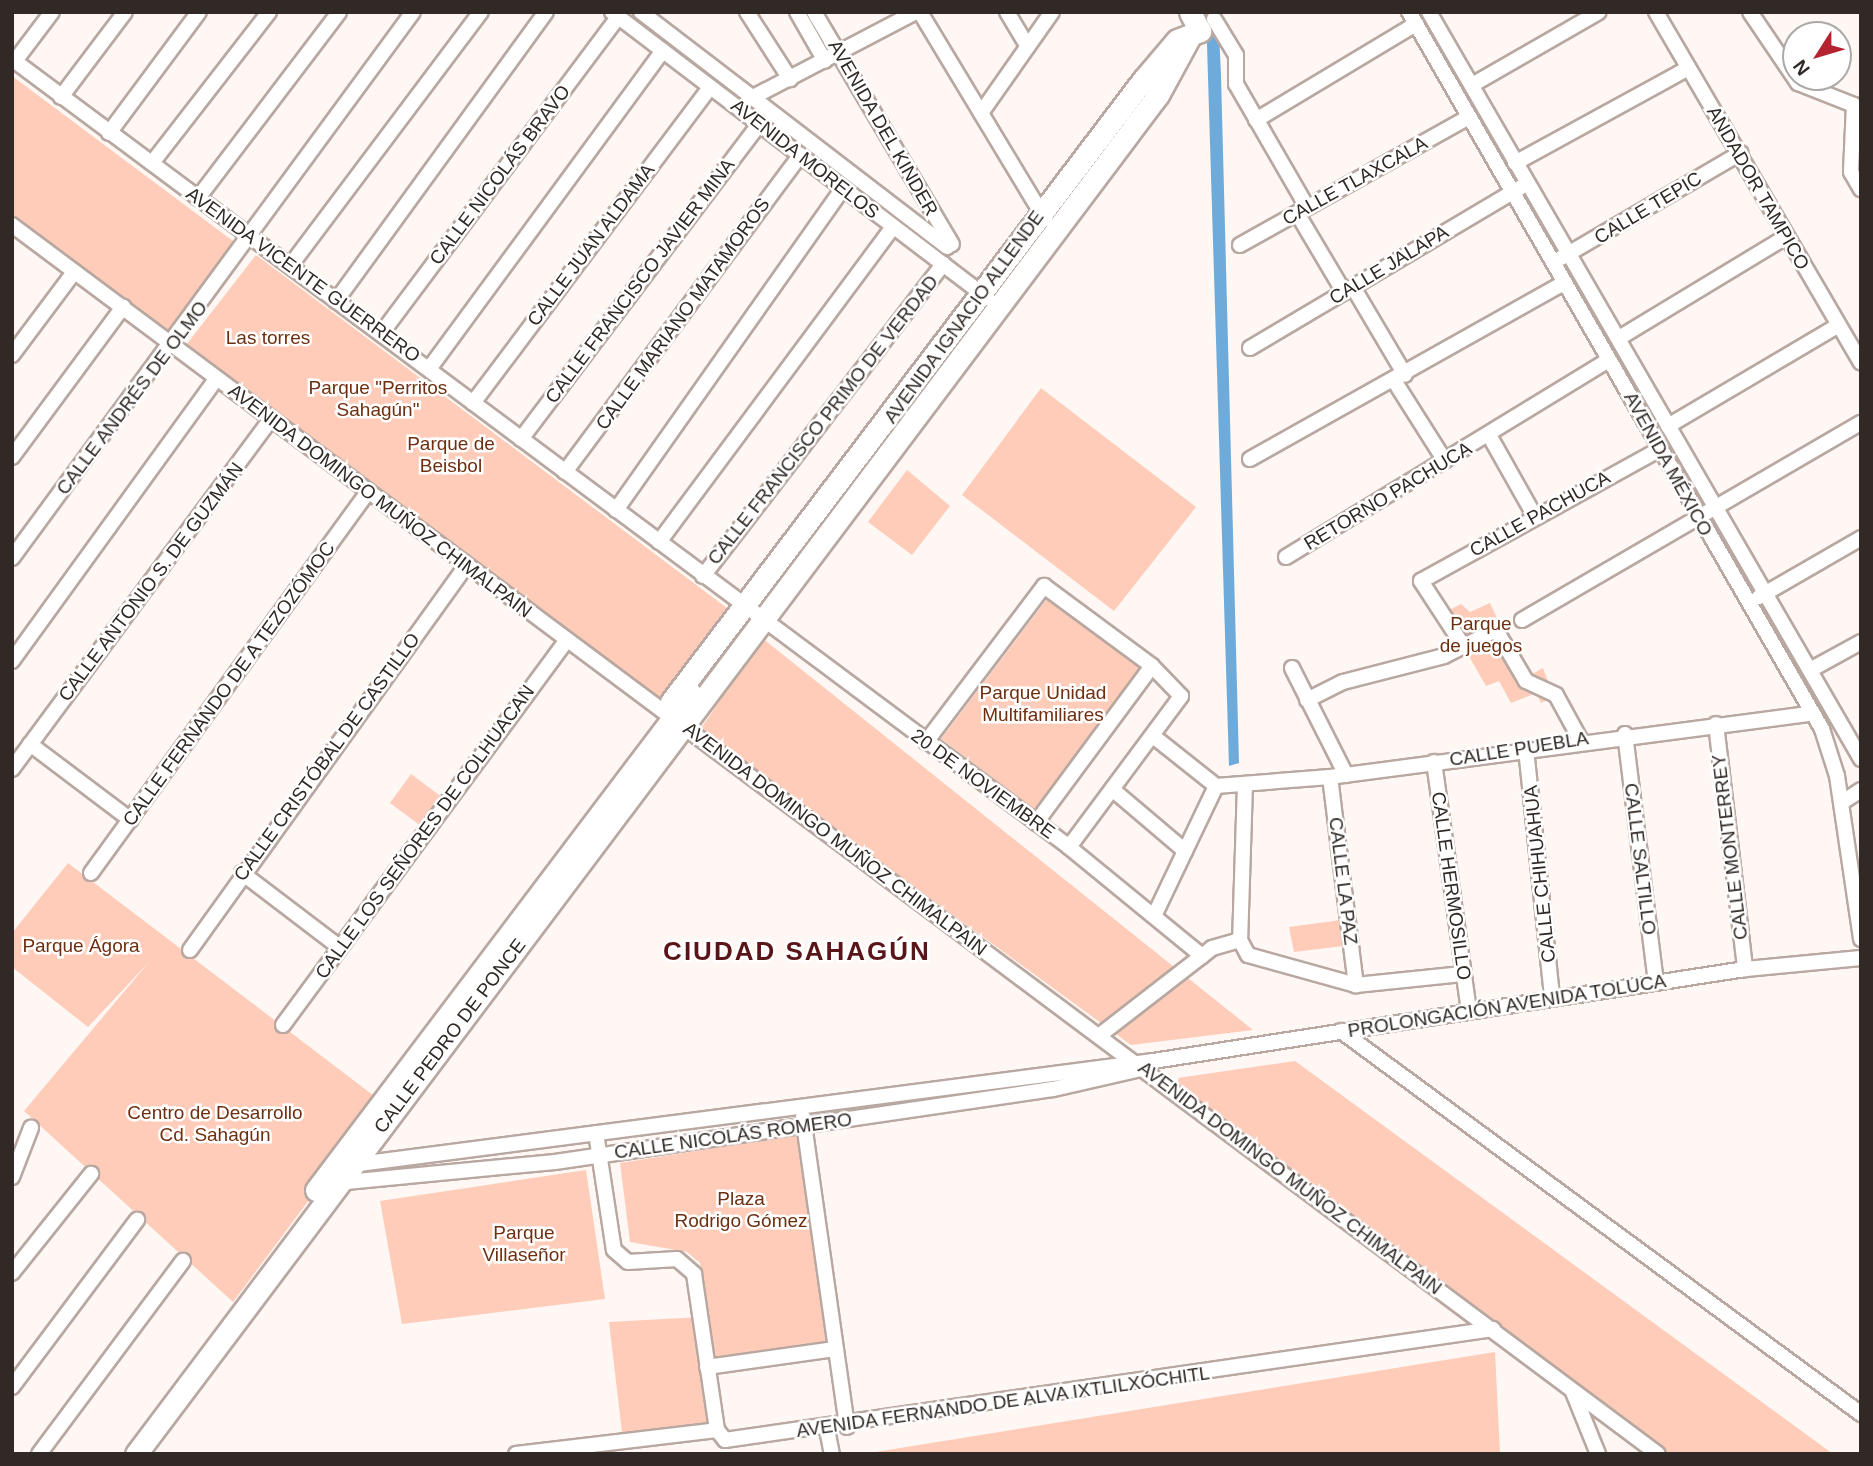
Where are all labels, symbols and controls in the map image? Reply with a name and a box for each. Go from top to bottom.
north arrow [1782,21,1852,91]
street label: AVENIDA DEL KINDER [823,35,943,221]
text: N [1789,56,1814,80]
street label: CALLE NICOLÁS BRAVO [425,81,575,269]
street label: AVENIDA MORELOS [726,94,884,224]
street label: ANDADOR TAMPICO [1702,102,1814,274]
street label: CALLE TLAXCALA [1278,132,1432,230]
street label: CALLE FRANCISCO JAVIER MINA [540,154,740,408]
street label: CALLE JUAN ALDAMA [522,159,660,331]
street label: CALLE TEPIC [1590,167,1706,249]
street label: AVENIDA VICENTE GUERRERO [181,182,425,368]
street label: CALLE MARIANO MATAMOROS [591,194,775,434]
street label: AVENIDA IGNACIO ALLENDE [879,205,1049,429]
street label: CALLE JALAPA [1325,221,1453,309]
street label: CALLE FRANCISCO PRIMO DE VERDAD [703,271,943,569]
street label: CALLE ANDRÉS DE OLMO [51,296,213,500]
park label: Las torres [226,327,310,349]
park label: Parque "Perritos Sahagún" [309,377,447,421]
street label: AVENIDA DOMINGO MUÑOZ CHIMALPAIN [223,379,537,623]
street label: AVENIDA MÉXICO [1619,388,1717,540]
park label: Parque de Beisbol [407,433,495,477]
street label: RETORNO PACHUCA [1300,437,1476,555]
street label: CALLE ANTONIO S. DE GUZMÁN [53,458,249,706]
street label: CALLE PACHUCA [1466,466,1614,562]
street label: CALLE FERNANDO DE A TEZOZÓMOC [117,536,341,832]
park label: Parque de juegos [1440,613,1522,657]
street label: CALLE CRISTÓBAL DE CASTILLO [229,628,425,886]
street label: CALLE LOS SEÑORES DE COLHUACAN [311,681,539,983]
park label: Parque Unidad Multifamiliares [980,682,1106,726]
street label: AVENIDA DOMINGO MUÑOZ CHIMALPAIN [678,717,992,961]
street label: 20 DE NOVIEMBRE [907,724,1059,844]
street label: CALLE PUEBLA [1448,727,1590,771]
street label: CALLE MONTERREY [1707,753,1753,941]
street label: CALLE SALTILLO [1619,782,1661,936]
street label: CALLE CHIHUAHUA [1519,784,1561,964]
street label: CALLE HERMOSILLO [1426,790,1476,982]
street label: CALLE LA PAZ [1324,815,1362,947]
street label: CALLE PEDRO DE PONCE [369,934,531,1138]
park label: Parque Ágora [22,935,140,957]
district label: CIUDAD SAHAGÚN [665,936,929,968]
street label: PROLONGACIÓN AVENIDA TOLUCA [1345,969,1669,1043]
street label: AVENIDA DOMINGO MUÑOZ CHIMALPAIN [1133,1056,1447,1300]
park label: Centro de Desarrollo Cd. Sahagún [127,1102,303,1146]
street label: CALLE NICOLÁS ROMERO [613,1108,853,1164]
park label: Plaza Rodrigo Gómez [674,1188,808,1232]
park label: Parque Villaseñor [482,1222,566,1266]
street label: AVENIDA FERNANDO DE ALVA IXTLILXÓCHITL [793,1361,1213,1443]

